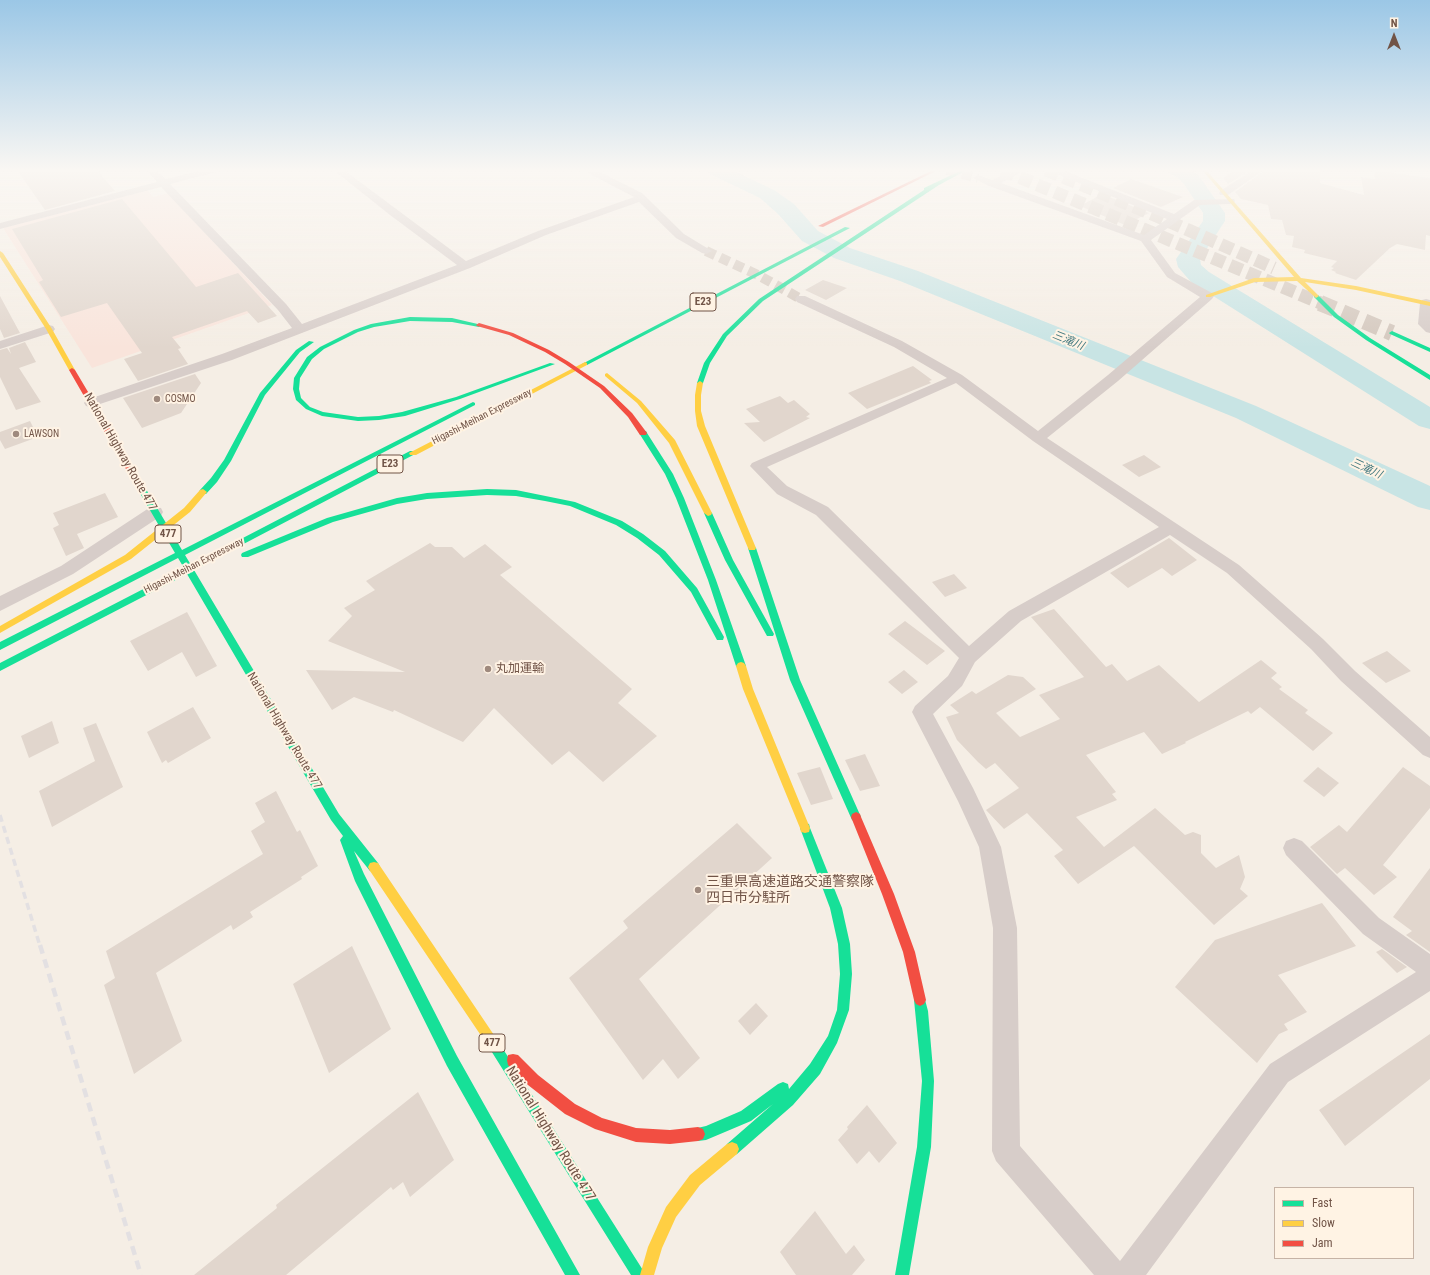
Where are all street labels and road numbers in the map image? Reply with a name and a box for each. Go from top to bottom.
road number: E23 [690,293,716,311]
street label: Higashi-Meihan Expressway [430,387,534,447]
street label: National Highway Route 477 [80,391,160,513]
road number: E23 [377,455,403,473]
road number: 477 [155,525,181,543]
street label: Higashi-Meihan Expressway [142,536,246,596]
street label: National Highway Route 477 [243,670,325,792]
road number: 477 [479,1034,505,1052]
street label: National Highway Route 477 [502,1063,598,1205]

